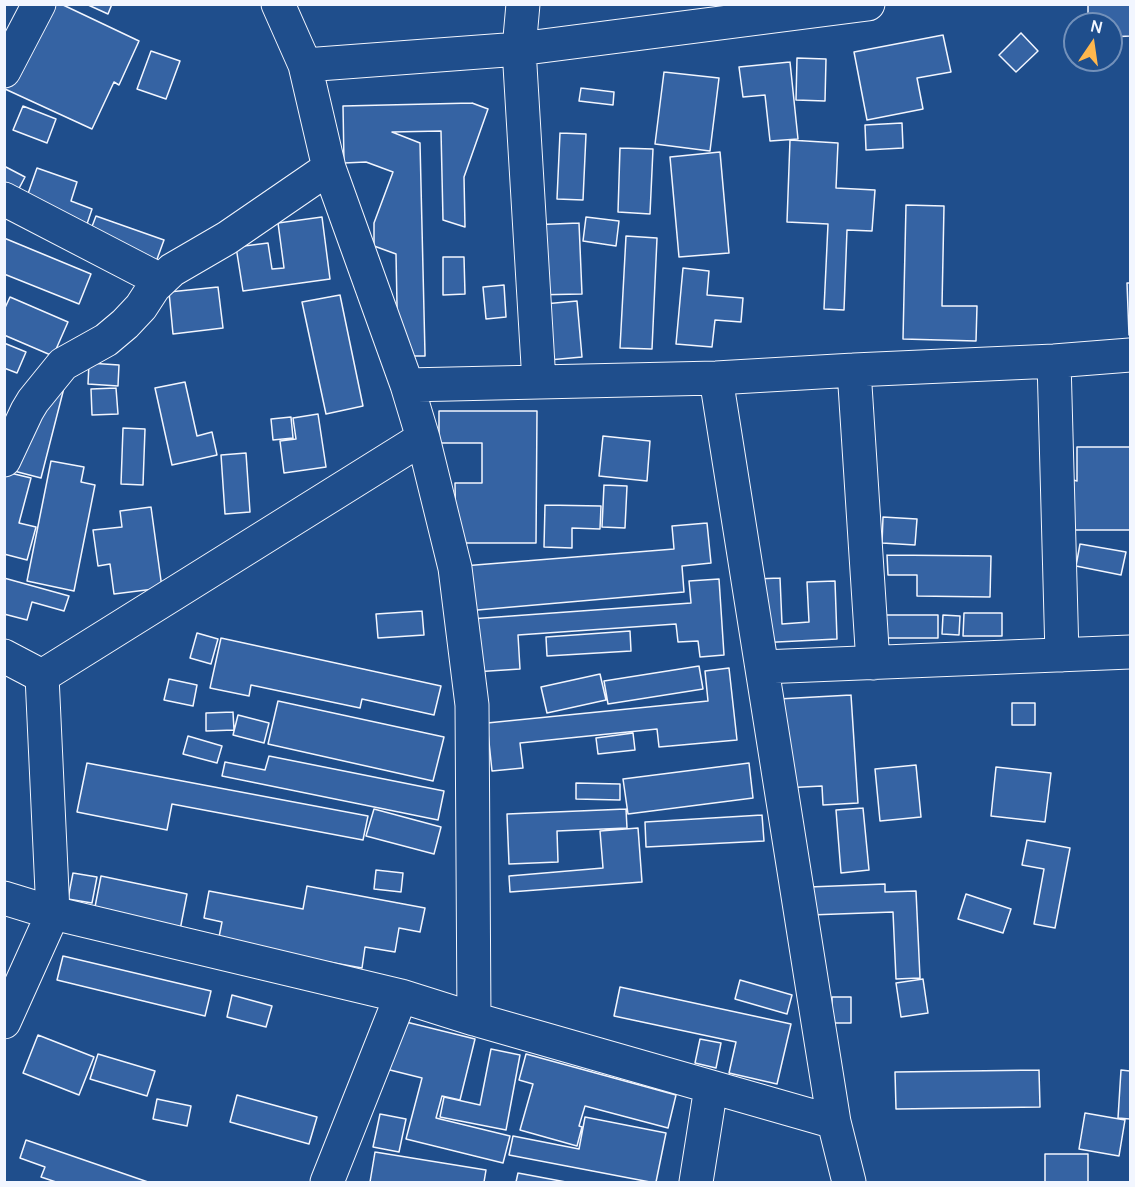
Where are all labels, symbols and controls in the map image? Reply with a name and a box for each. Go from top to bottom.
north arrow [1063,12,1123,72]
text: N [1089,14,1105,38]

